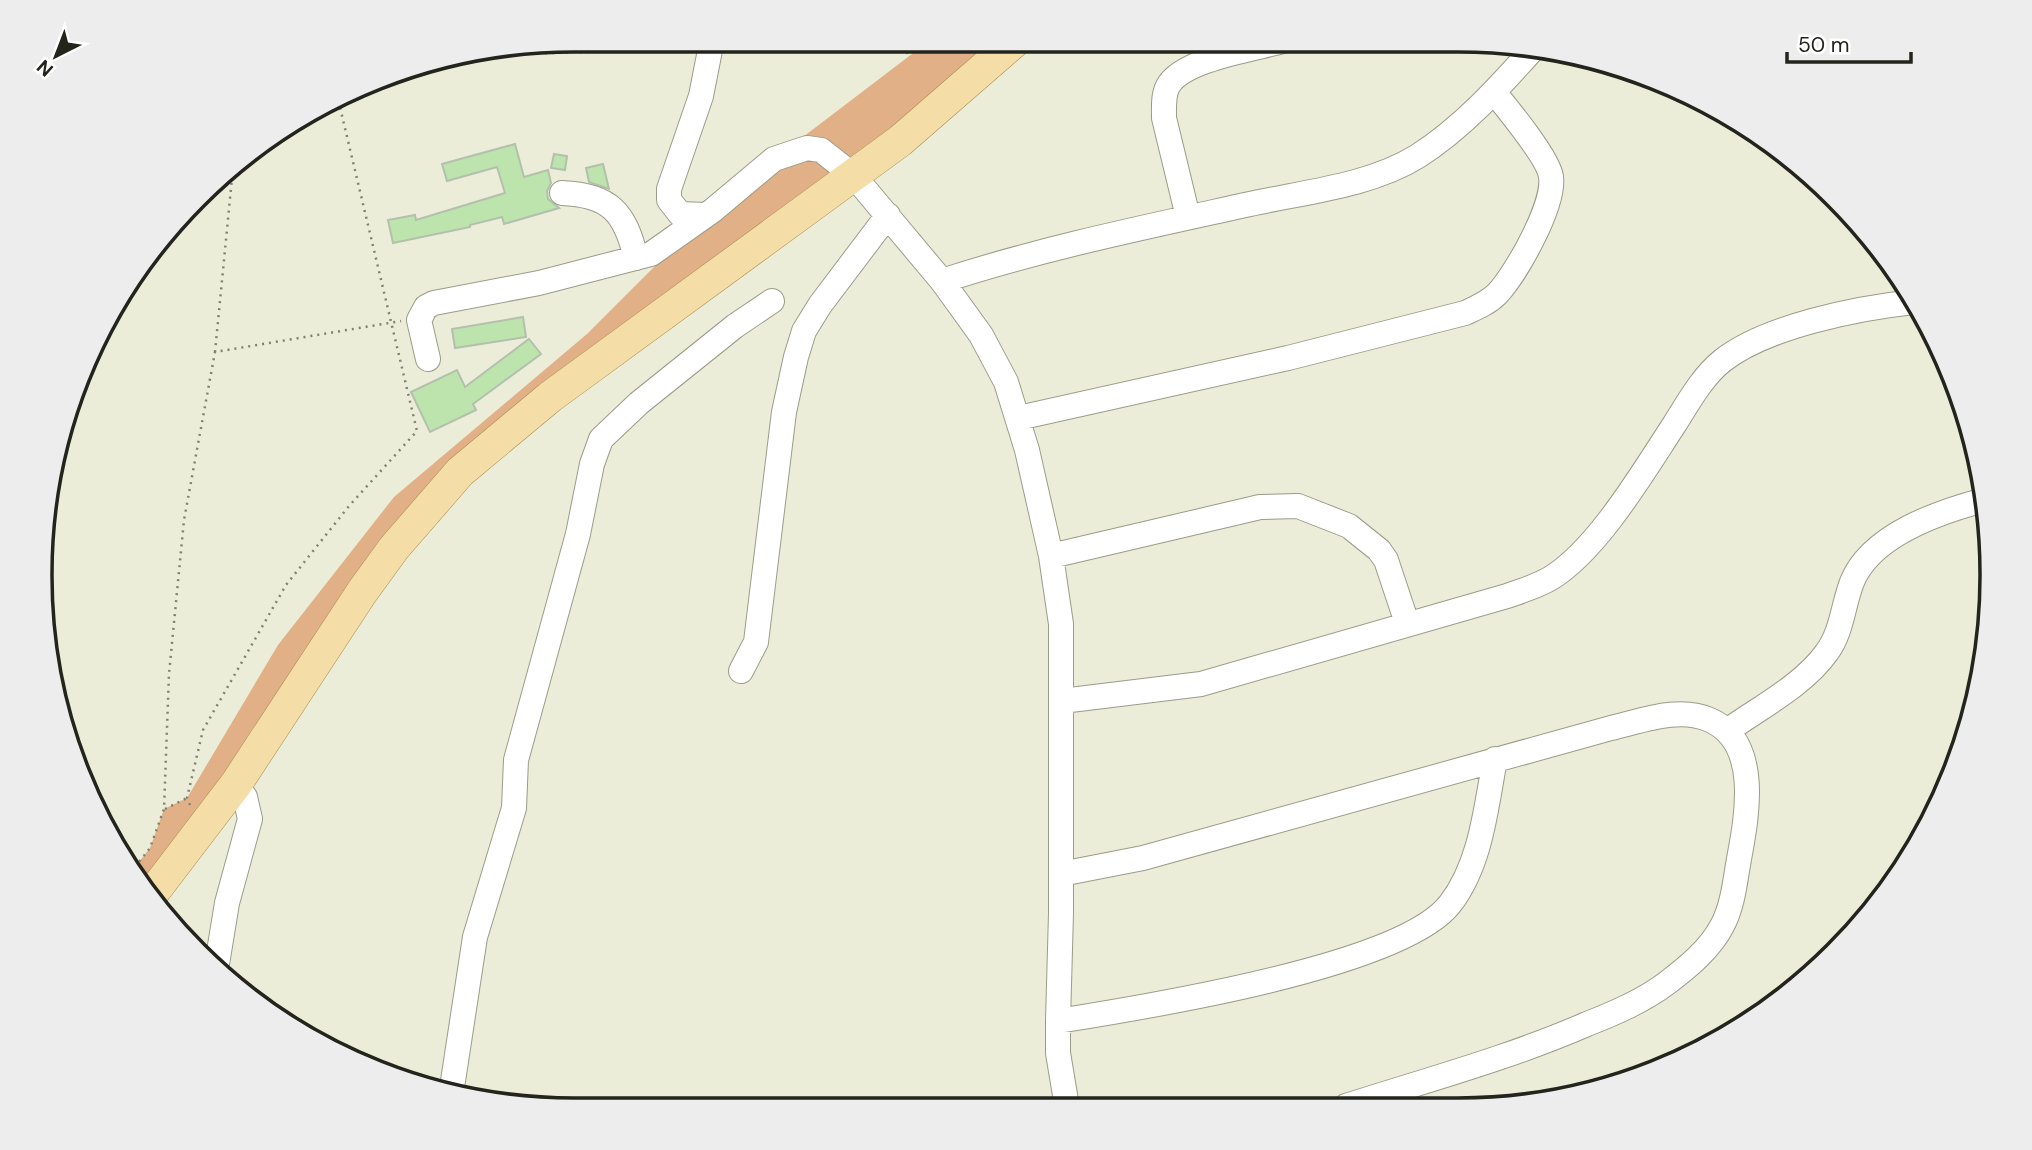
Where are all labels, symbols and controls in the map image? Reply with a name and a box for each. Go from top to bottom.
north arrow [21,21,91,91]
scale bar [1787,21,1911,65]
text: 50 m [1798,31,1849,59]
text: N [31,54,58,82]

